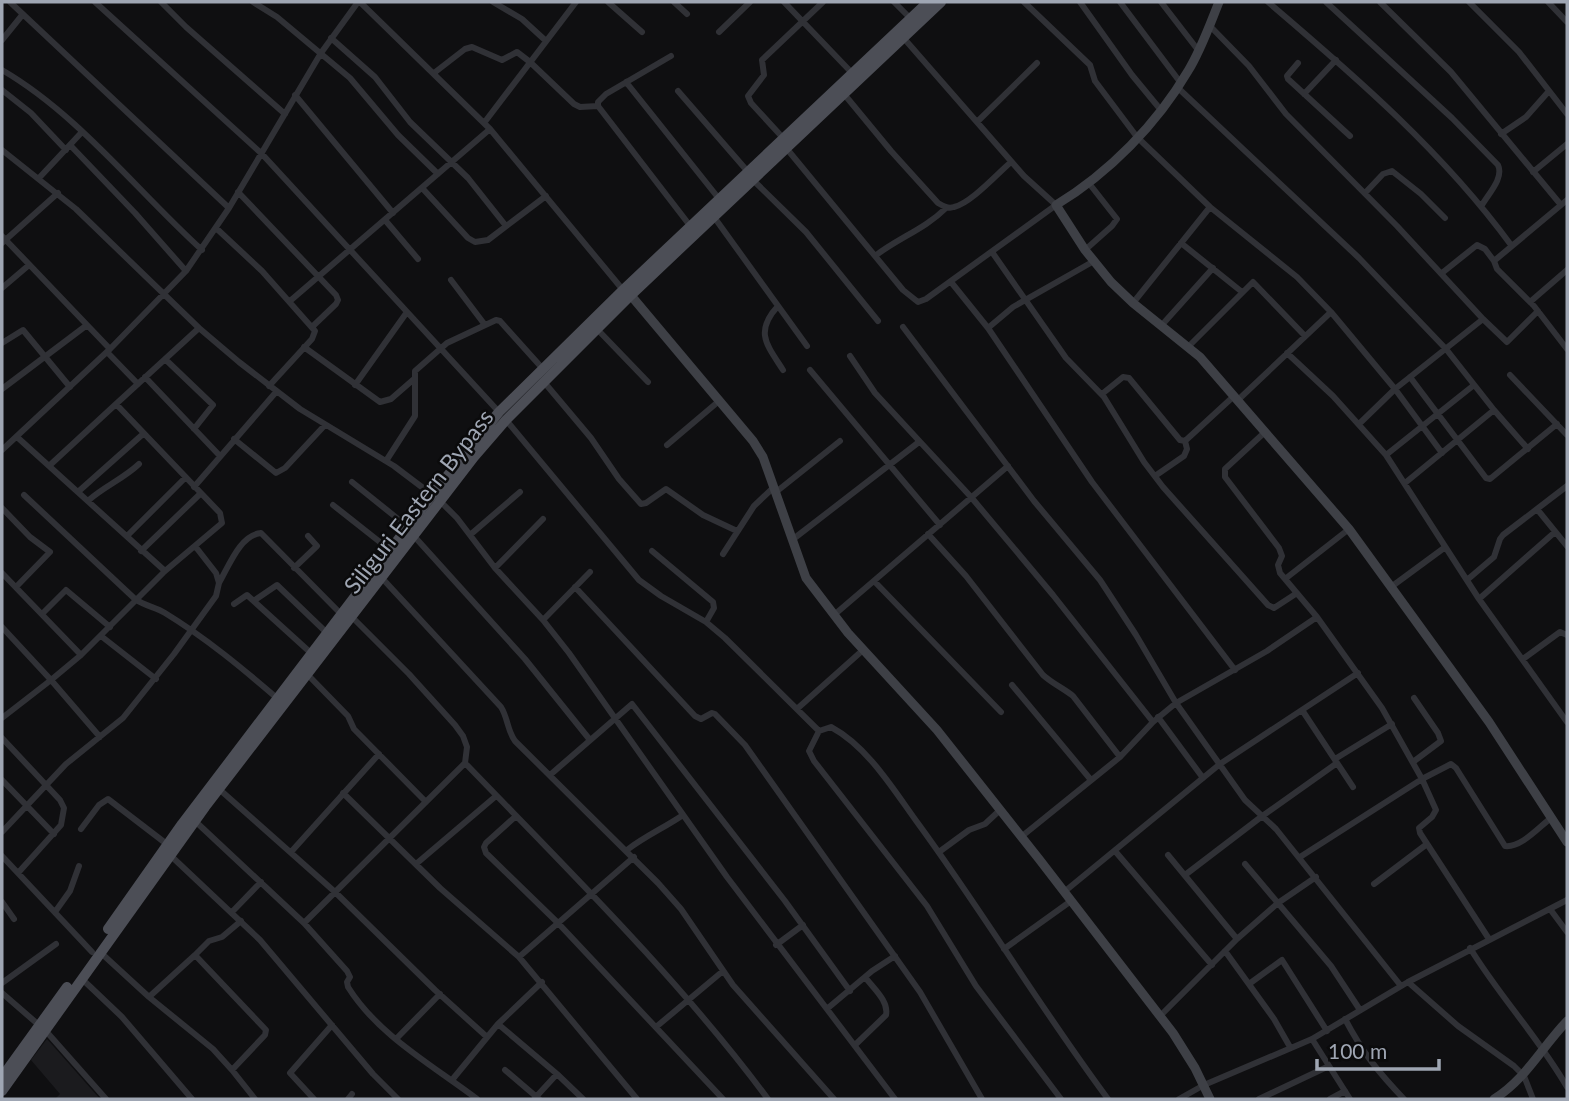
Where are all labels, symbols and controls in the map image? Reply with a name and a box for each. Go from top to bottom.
street label: Siliguri Eastern Bypass [337,403,499,599]
scale bar [1317,1028,1440,1072]
text: 100 m [1328,1038,1387,1063]

